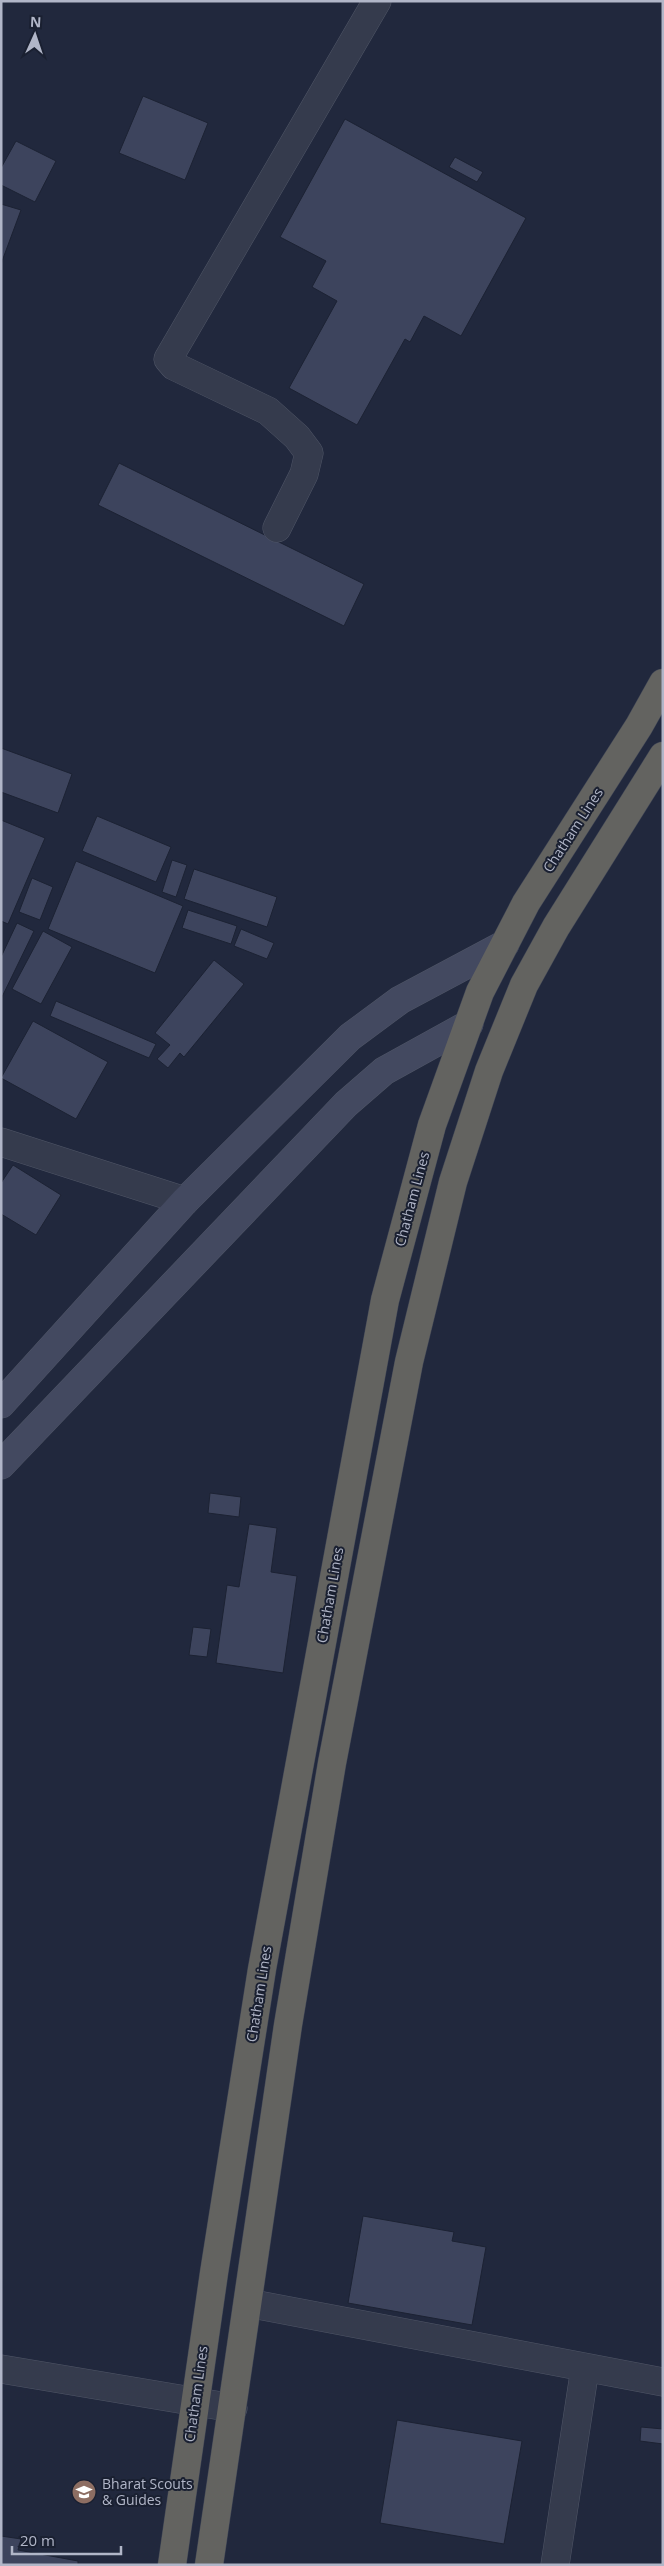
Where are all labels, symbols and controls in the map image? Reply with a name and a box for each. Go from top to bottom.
north arrow [10,10,60,60]
text: N [30,12,42,31]
street label: Chatham Lines [538,784,607,876]
street label: Chatham Lines [390,1149,433,1248]
street label: Chatham Lines [312,1545,347,1644]
street label: Chatham Lines [242,1944,276,2043]
street label: Chatham Lines [179,2344,212,2443]
place label: Bharat Scouts & Guides [102,2474,193,2509]
school or university icon: Bharat Scouts & Guides [71,2479,97,2505]
scale bar [12,2524,121,2556]
text: 20 m [20,2530,55,2550]

